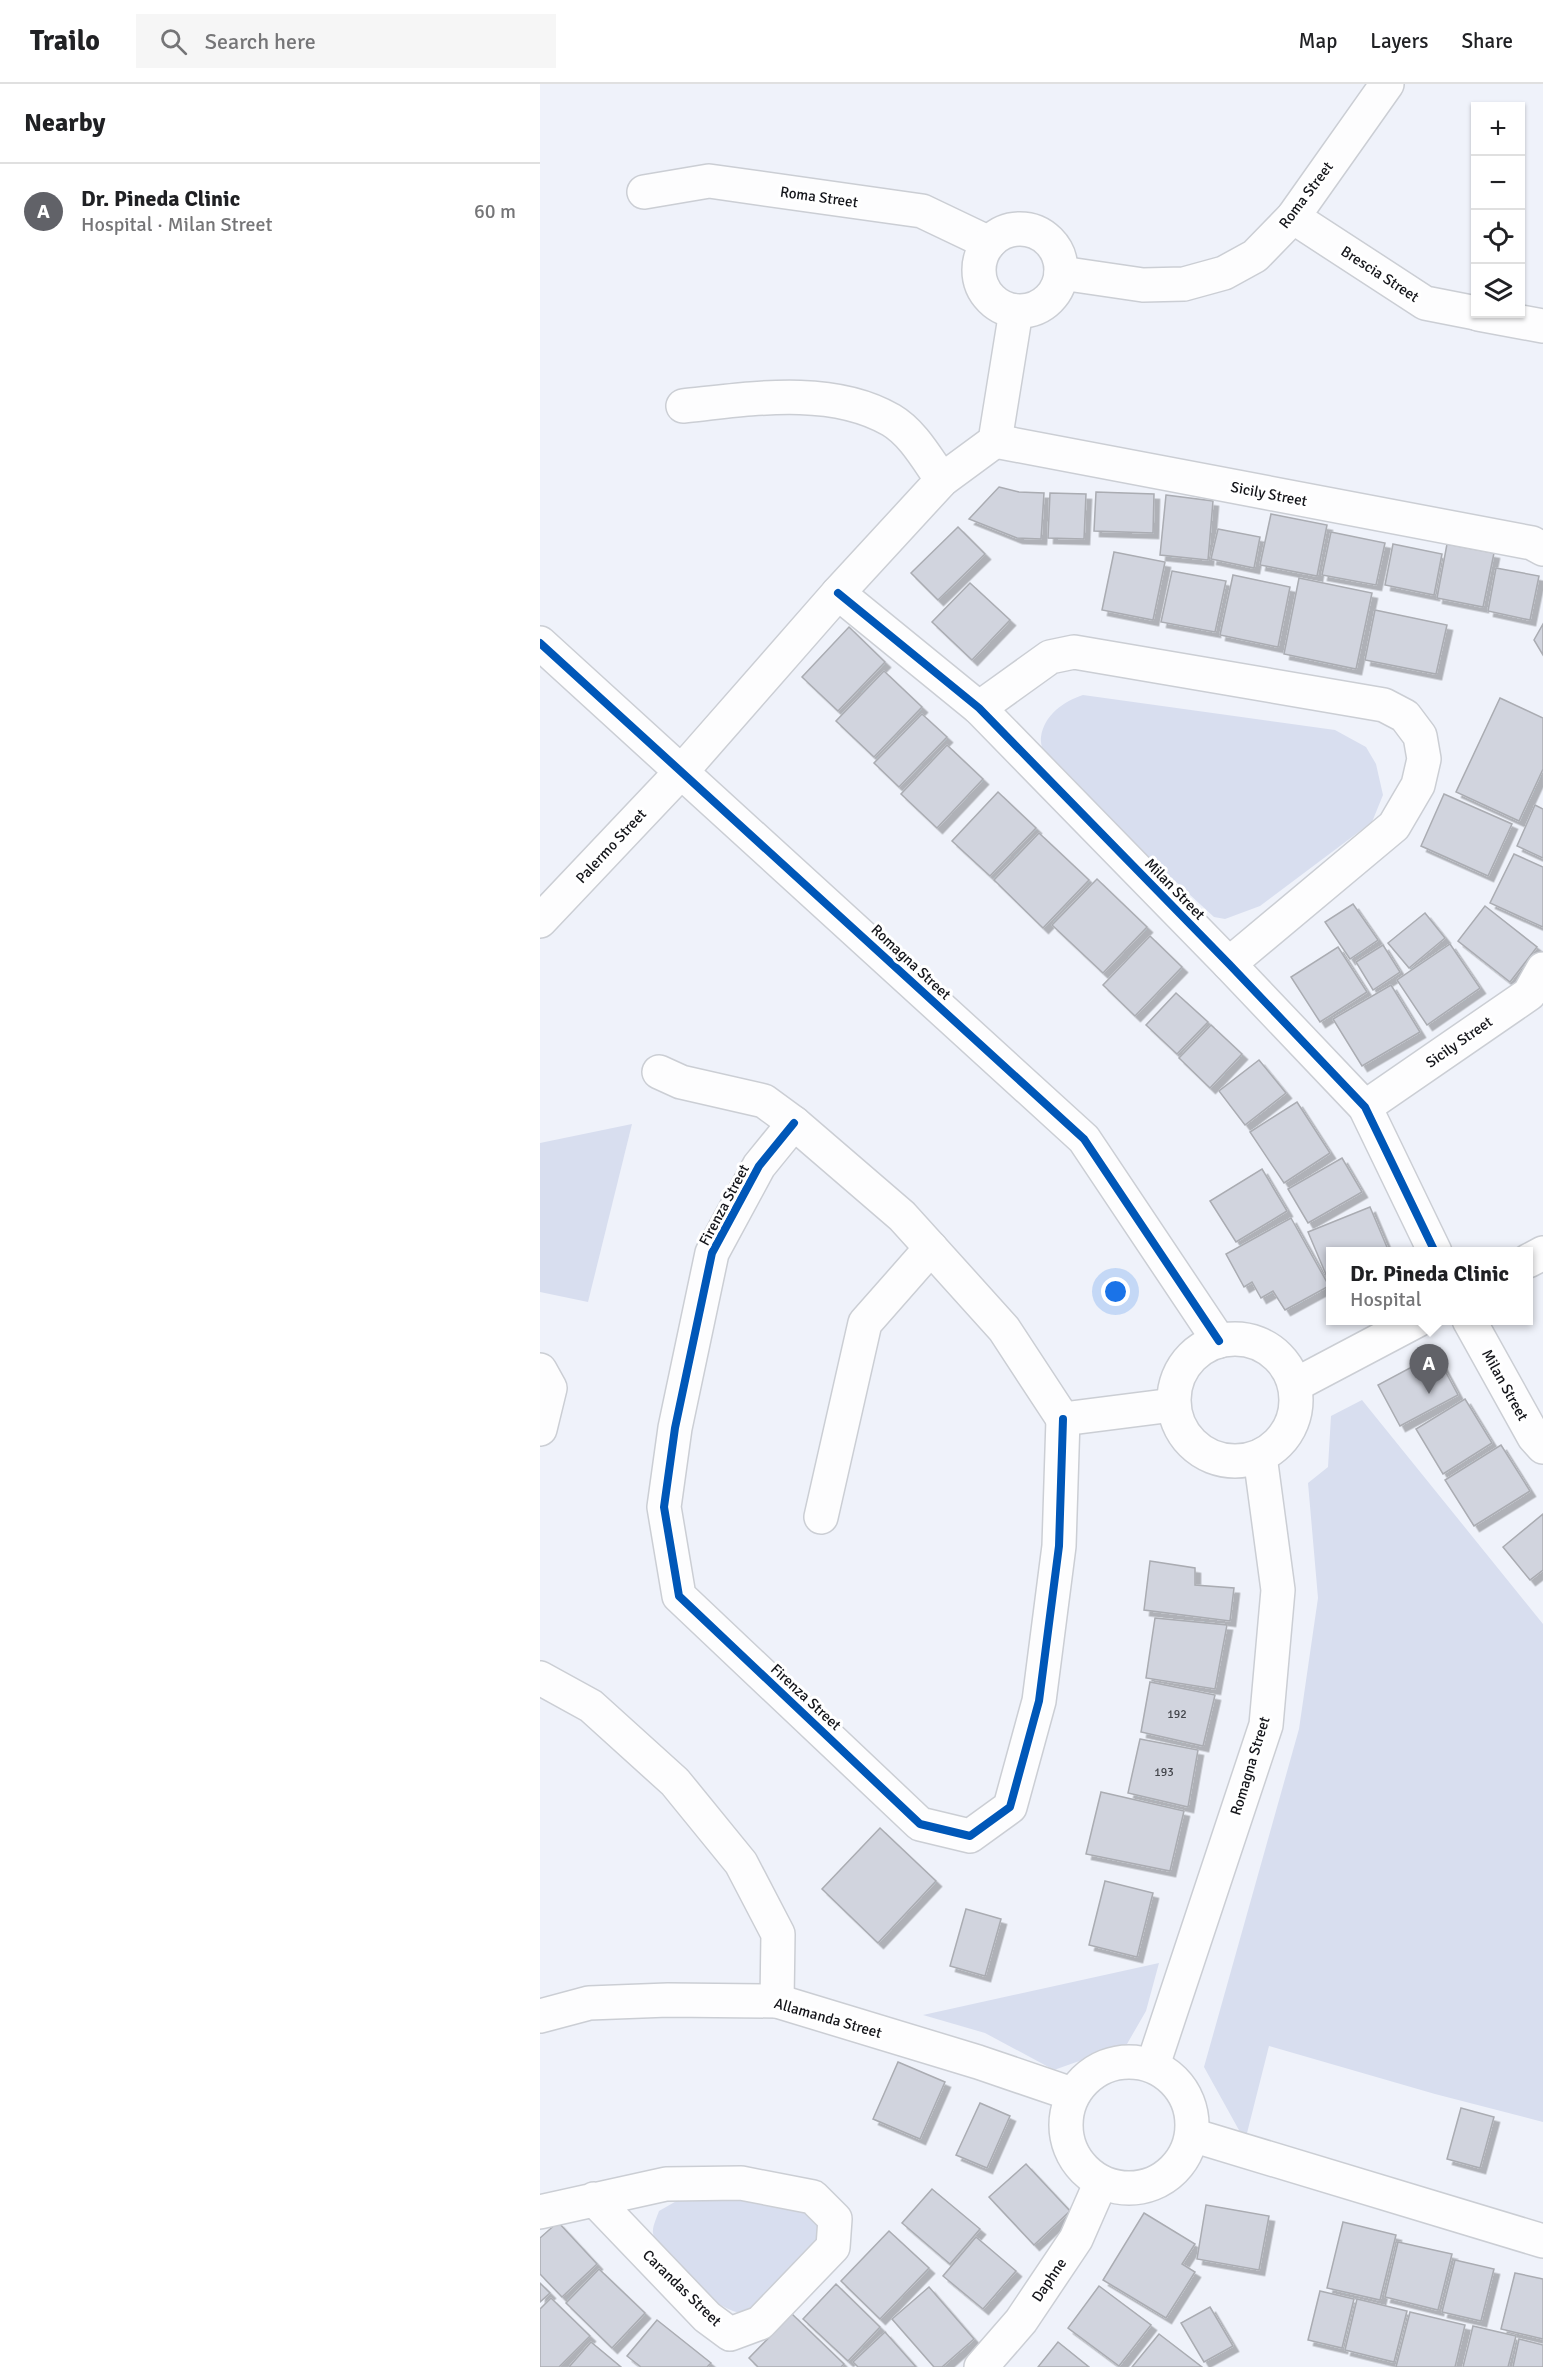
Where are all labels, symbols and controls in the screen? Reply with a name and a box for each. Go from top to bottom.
search box [136,14,556,68]
text: Trailo [30,24,100,58]
icon: search [157,25,190,58]
text: Search here [205,28,316,55]
text: Map [1299,28,1337,54]
text: Layers [1370,28,1428,54]
text: Share [1461,28,1513,54]
map controls [1471,102,1525,318]
button: + [1471,102,1525,156]
text: Nearby [24,107,105,139]
button: − [1471,156,1525,210]
street label: Roma Street [1275,158,1337,232]
street label: Roma Street [779,183,859,211]
text: Dr. Pineda Clinic [81,185,240,212]
text: A [37,199,50,224]
text: 60 m [474,199,516,224]
button: locate [1471,210,1525,264]
text: Hospital · Milan Street [81,212,273,237]
street label: Brescia Street [1338,242,1422,306]
button: layers [1471,264,1525,318]
street label: Sicily Street [1229,478,1309,510]
street label: Palermo Street [572,805,650,887]
street label: Milan Street [1141,854,1209,924]
street label: Romagna Street [867,921,955,1003]
street label: Sicily Street [1422,1012,1496,1072]
street label: Firenza Street [695,1161,753,1249]
popup [1326,1247,1533,1325]
text: Dr. Pineda Clinic [1350,1260,1509,1287]
your location [1101,1277,1130,1306]
text: Hospital [1350,1287,1422,1312]
pin: A [1410,1344,1448,1394]
street label: Milan Street [1478,1346,1532,1424]
street label: Firenza Street [767,1660,845,1734]
house number: 192 [1167,1707,1187,1722]
street label: Romagna Street [1226,1714,1274,1818]
house number: 193 [1154,1765,1174,1780]
street label: Allamanda Street [772,1994,884,2042]
street label: Carandas Street [639,2246,725,2330]
street label: Daphne [1028,2255,1070,2305]

